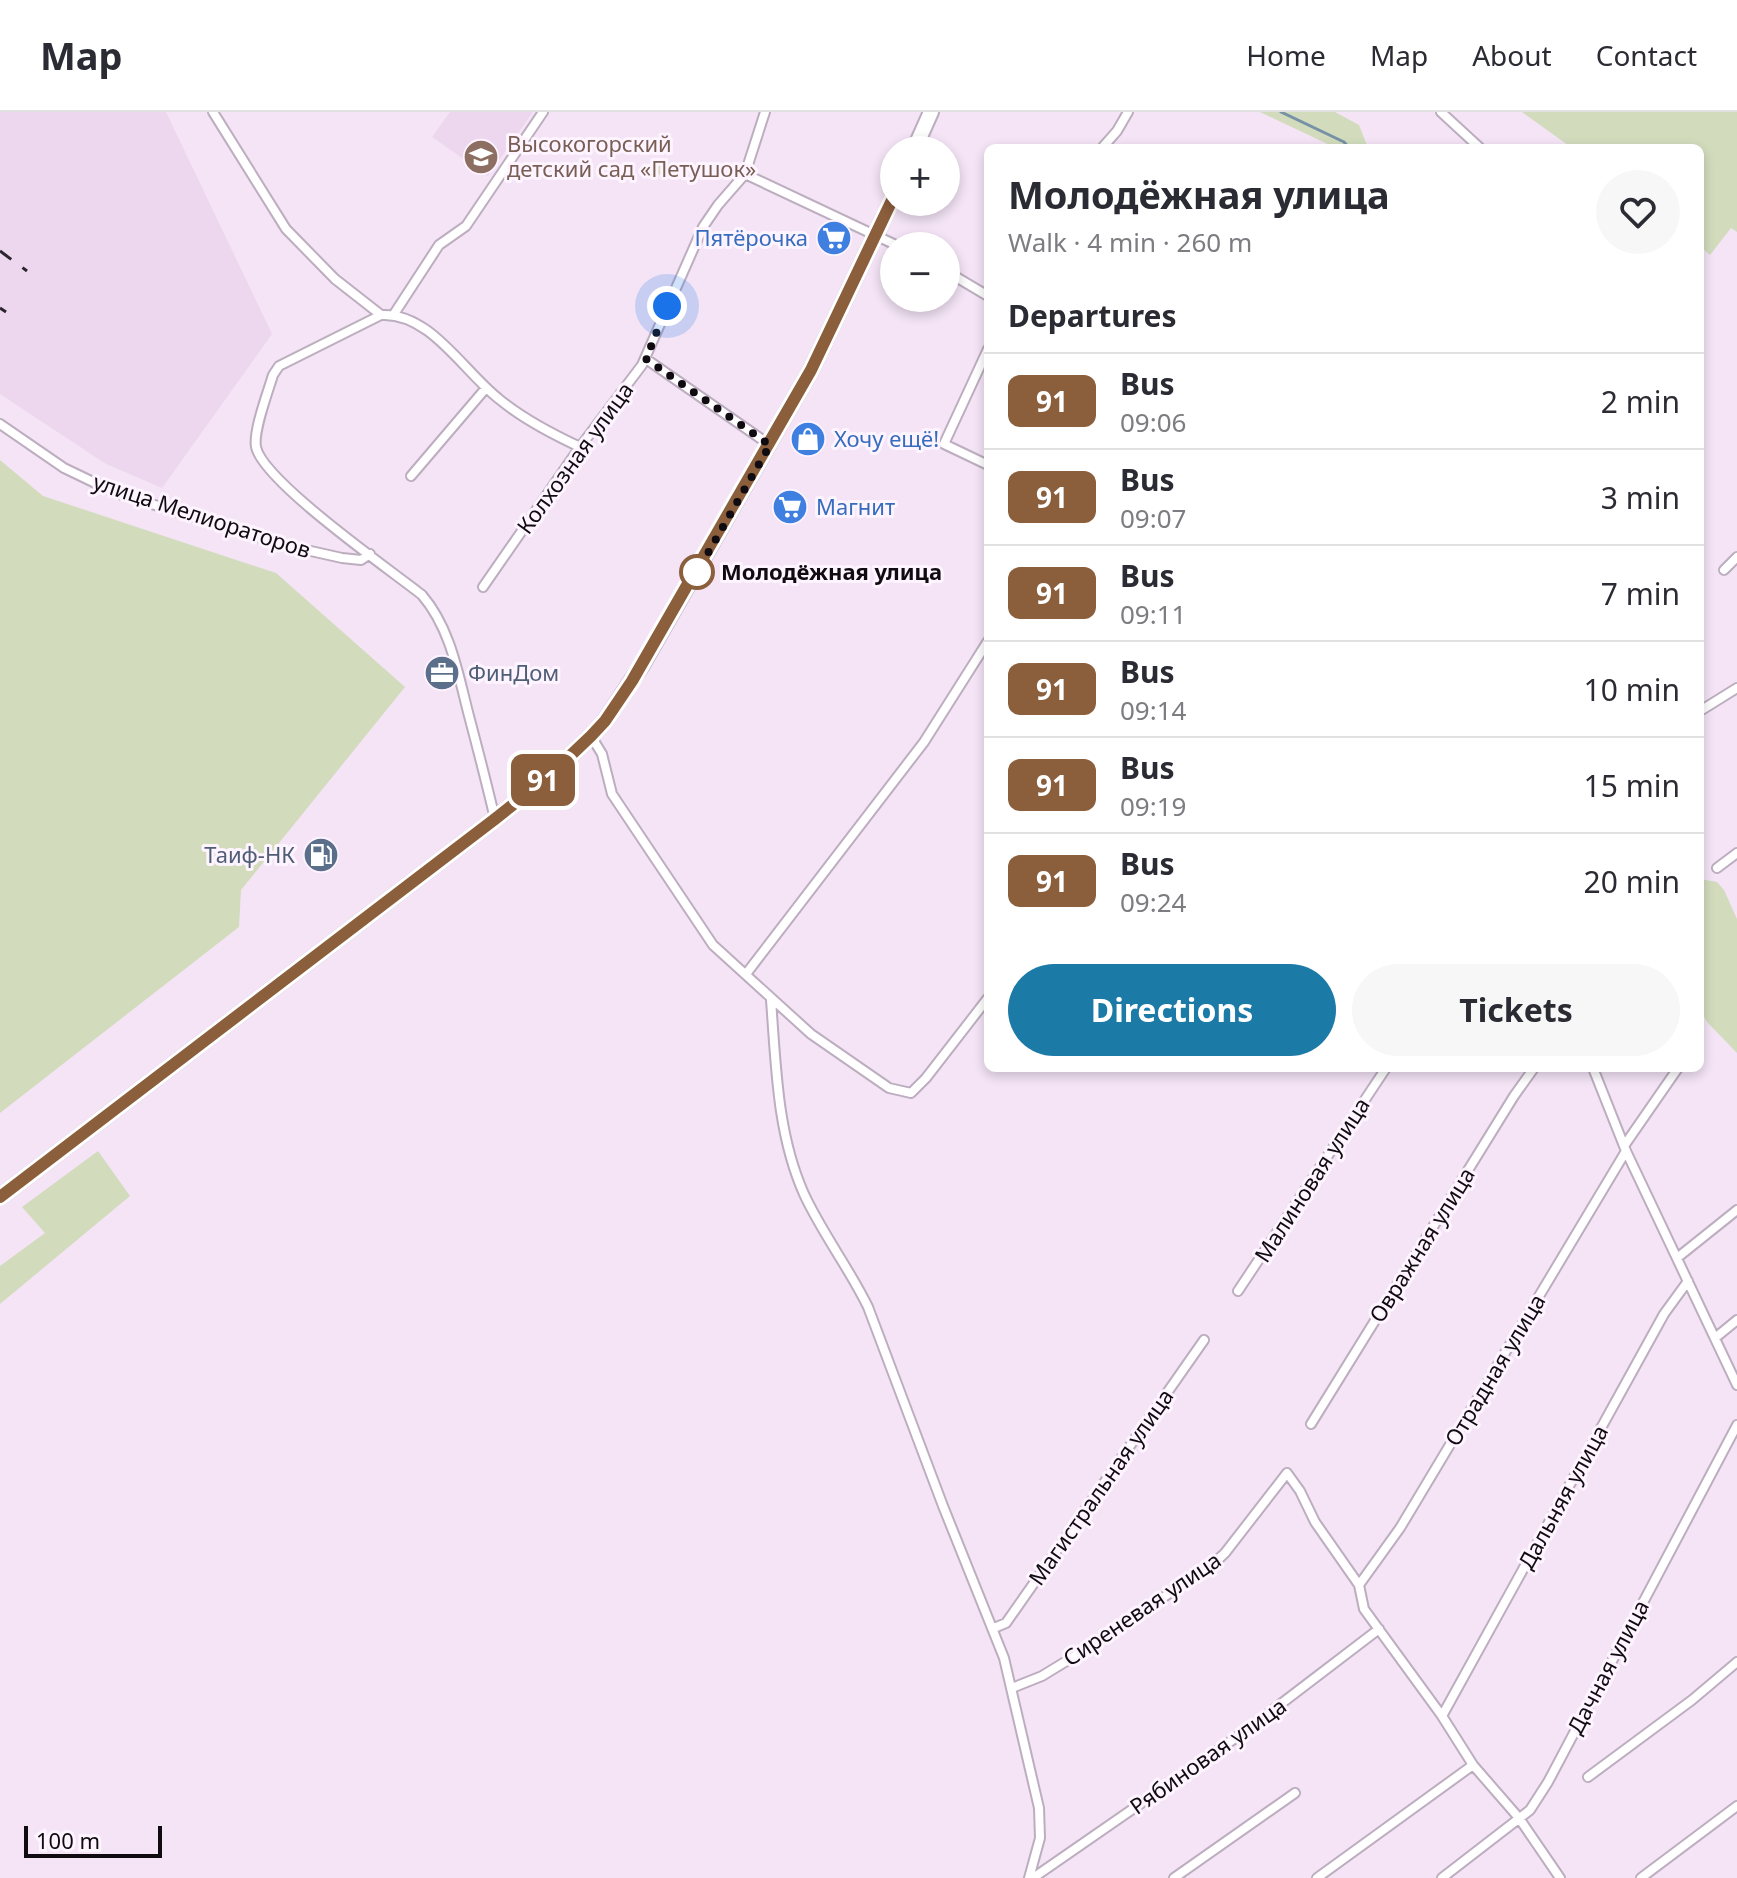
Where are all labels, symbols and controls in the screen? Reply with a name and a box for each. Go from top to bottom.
text: Map [40,29,123,81]
text: Home [1246,36,1326,74]
text: Map [1370,36,1428,74]
text: About [1472,36,1552,74]
text: Contact [1596,36,1697,74]
place label: Высокогорский детский сад «Петушок» [507,128,756,183]
map controls [880,136,960,312]
button: + [880,136,960,216]
school or university icon: Высокогорский детский сад «Петушок» [462,138,500,176]
text: Молодёжная улица [1008,168,1390,220]
button: heart [1596,170,1680,254]
supermarket icon: Пятёрочка [815,219,853,257]
place label: Пятёрочка [694,222,808,252]
text: Walk · 4 min · 260 m [1008,224,1252,260]
button: − [880,232,960,312]
your location [647,286,687,326]
text: Departures [1008,295,1177,336]
text: Bus [1120,363,1175,404]
street label: Колхозная улица [509,376,639,539]
text: 2 min [1601,381,1680,422]
text: 91 [1036,382,1068,420]
text: 09:06 [1120,404,1186,440]
shop icon: Хочу ещё! [789,420,827,458]
place label: Хочу ещё! [834,423,939,453]
text: Bus [1120,459,1175,500]
street label: улица Мелиораторов [90,466,315,564]
text: 3 min [1601,477,1680,518]
text: 91 [1036,478,1068,516]
supermarket icon: Магнит [771,488,809,526]
place label: Магнит [816,491,895,521]
text: 09:07 [1120,500,1186,536]
marker: Молодёжная улица [680,555,714,589]
text: Bus [1120,555,1175,596]
place label: Молодёжная улица [721,556,942,586]
text: 7 min [1601,573,1680,614]
text: 91 [1036,574,1068,612]
text: 09:11 [1120,596,1186,632]
text: Bus [1120,651,1175,692]
office icon: ФинДом [423,654,461,692]
place label: ФинДом [468,657,559,687]
text: 10 min [1584,669,1680,710]
text: 91 [1036,670,1068,708]
text: 09:14 [1120,692,1186,728]
text: Bus [1120,747,1175,788]
line badge: 91 [507,754,579,806]
text: 91 [527,761,559,799]
text: 15 min [1584,765,1680,806]
text: 91 [1036,766,1068,804]
text: 09:19 [1120,788,1186,824]
fuel station icon: Таиф-НК [302,836,340,874]
place label: Таиф-НК [204,839,295,869]
text: Bus [1120,843,1175,884]
text: 20 min [1584,861,1680,902]
text: 91 [1036,862,1068,900]
text: 09:24 [1120,884,1186,920]
button: Directions [1008,964,1336,1056]
button: Tickets [1352,964,1680,1056]
street label: Малиновая улица [1247,1091,1376,1268]
street label: Овражная улица [1361,1161,1481,1328]
street label: Отрадная улица [1437,1288,1551,1451]
street label: Магистральная улица [1021,1382,1179,1591]
street label: Дальняя улица [1510,1419,1614,1574]
street label: Сиреневая улица [1057,1544,1226,1672]
street label: Дачная улица [1559,1594,1655,1739]
street label: Рябиновая улица [1123,1690,1292,1820]
scale bar [24,1822,162,1858]
text: 100 m [36,1825,100,1855]

